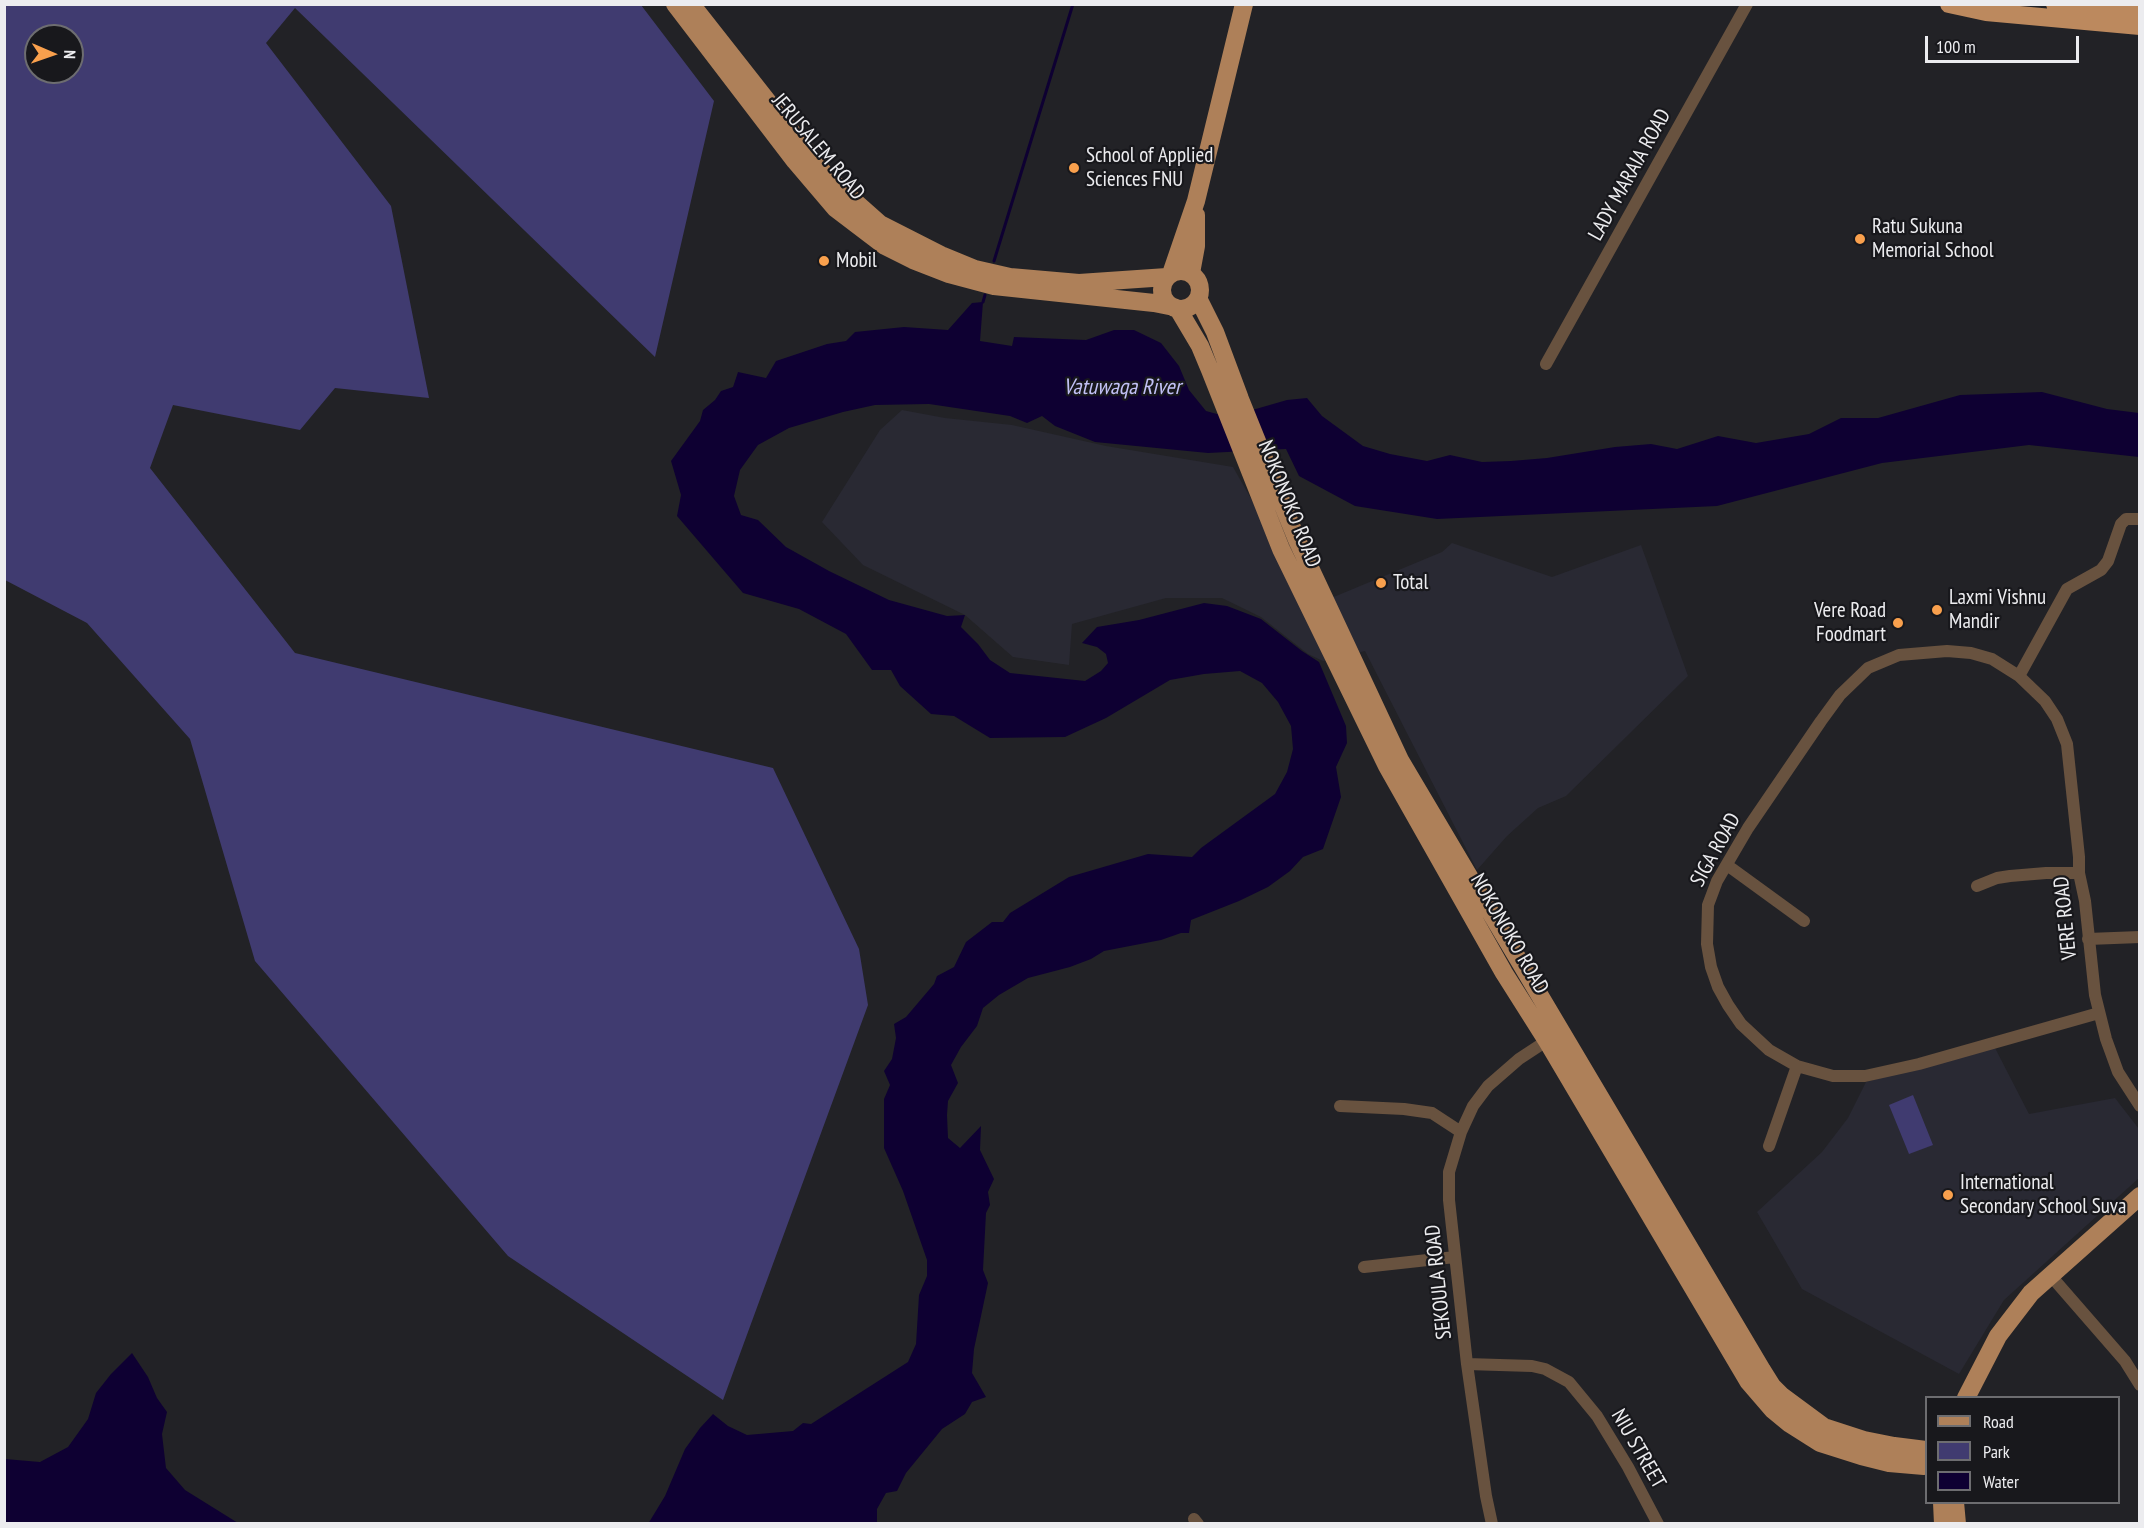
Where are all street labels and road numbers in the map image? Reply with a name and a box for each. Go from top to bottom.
street label: JERUSALEM ROAD [766,89,870,205]
street label: LADY MARAIA ROAD [1583,105,1677,245]
street label: NOKONOKO ROAD [1252,437,1326,571]
street label: SIGA ROAD [1686,809,1746,891]
street label: NOKONOKO ROAD [1464,869,1554,999]
street label: VERE ROAD [2049,875,2083,961]
street label: SEKOULA ROAD [1420,1223,1458,1341]
street label: NIU STREET [1605,1405,1671,1493]

